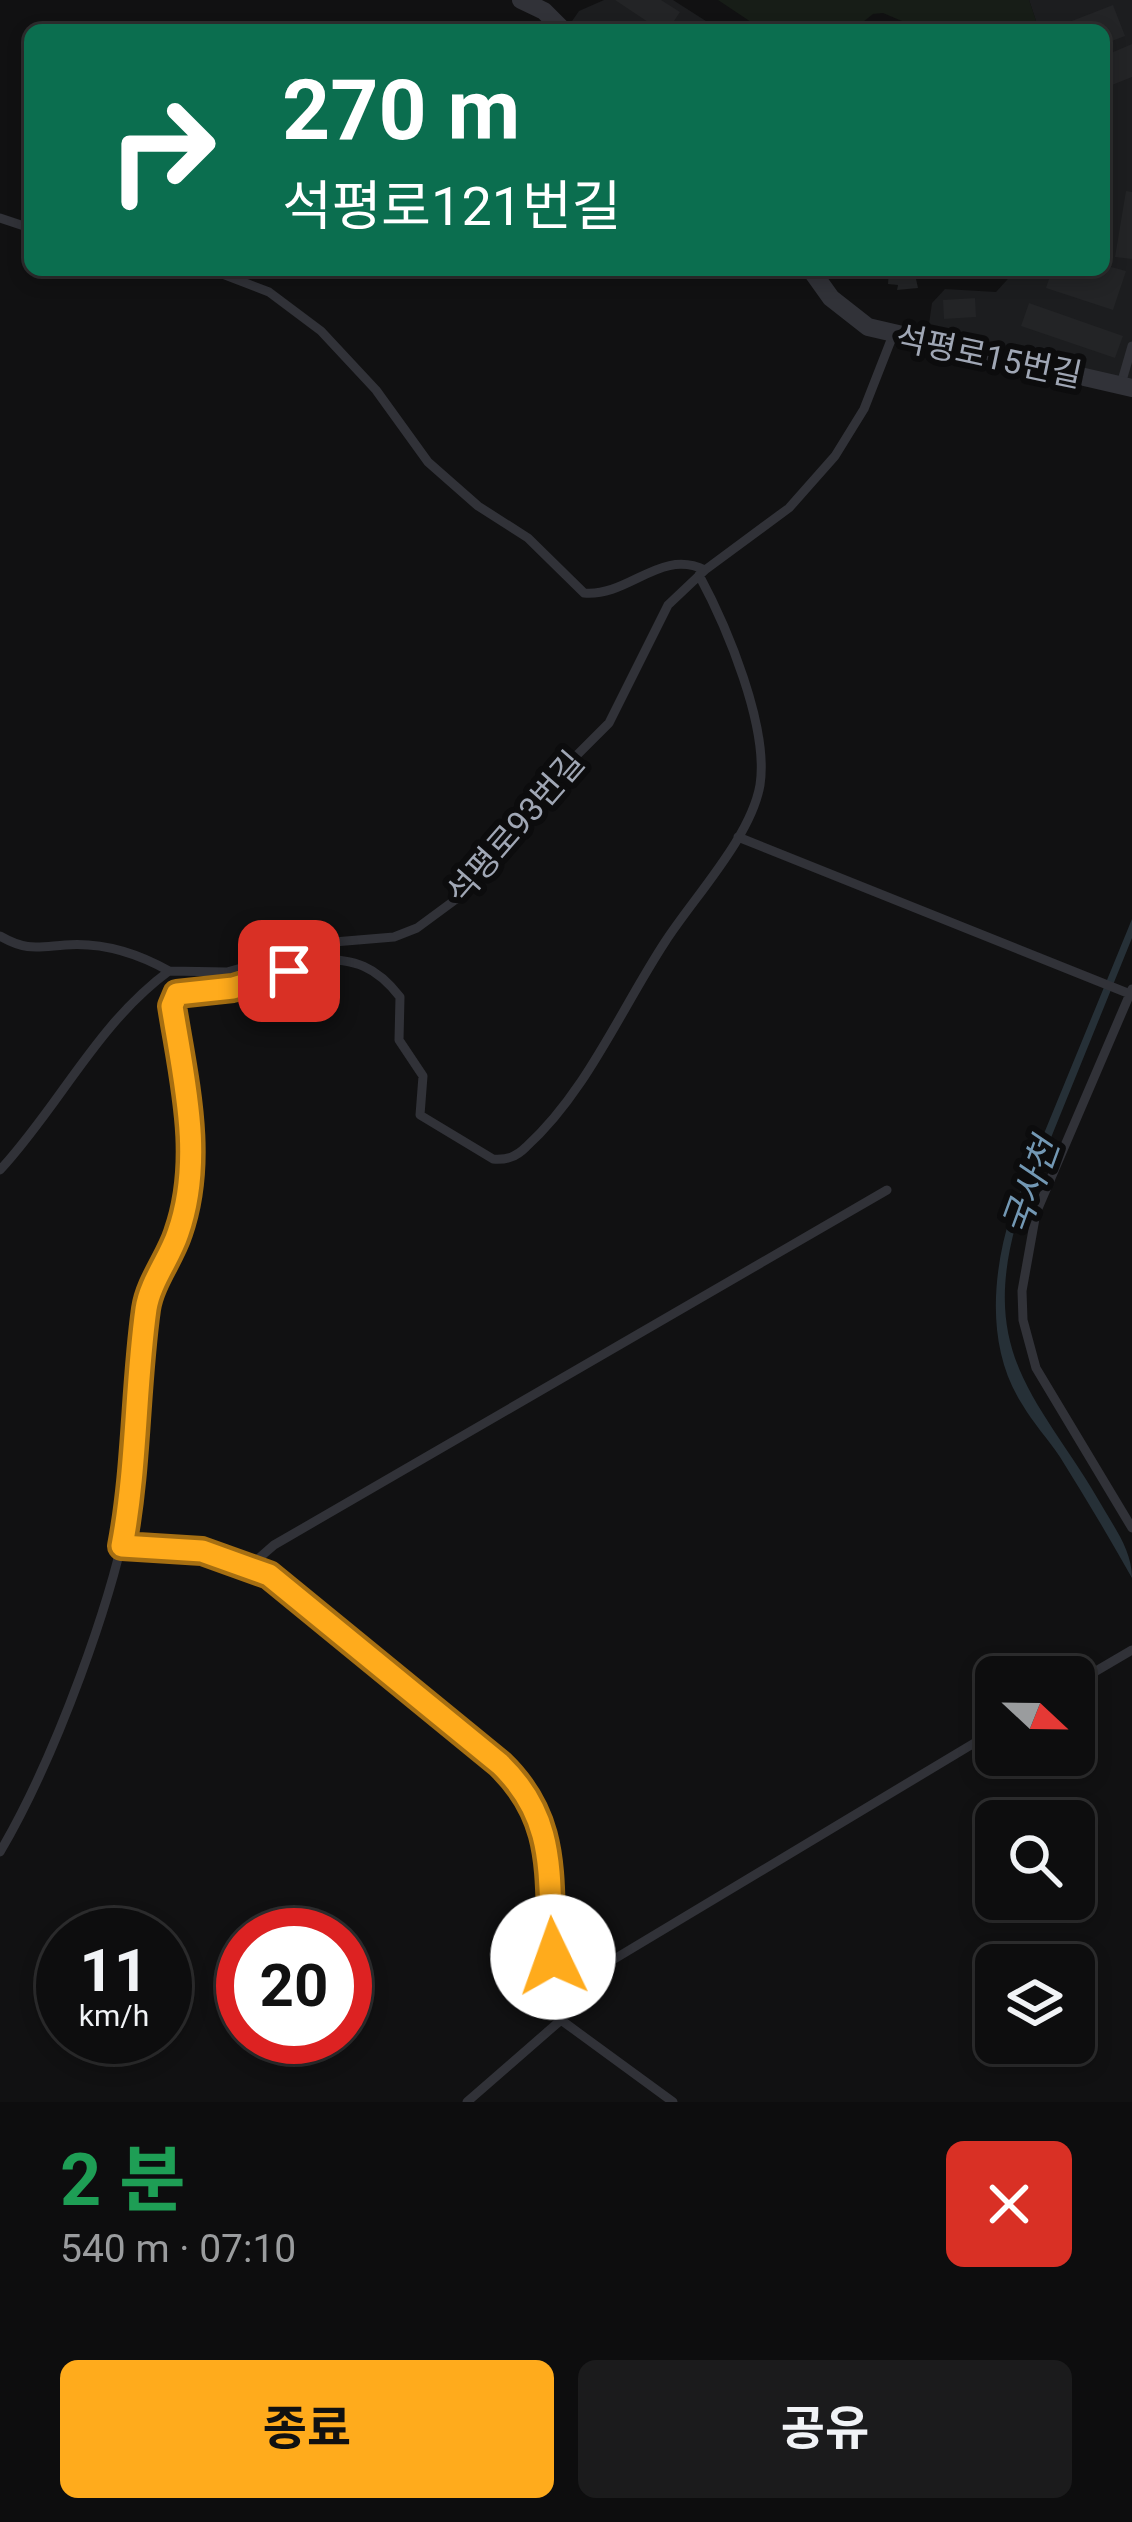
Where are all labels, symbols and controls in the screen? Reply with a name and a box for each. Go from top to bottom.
text: 270 m [282,61,520,160]
icon: right [84,72,240,228]
text: 석평로121번길 [282,175,621,238]
street label: 석평로15번길 [892,318,1085,395]
street label: 석평로93번길 [439,743,592,911]
pin [238,920,340,1022]
icon: arrive [256,938,322,1004]
water label: 국사천 [994,1129,1069,1240]
north arrow [975,1656,1095,1776]
map controls [975,1656,1095,2064]
button: search [975,1800,1095,1920]
position arrow [490,1894,616,2020]
speed limit sign: 20 [216,1908,372,2064]
text: 11 [80,1935,148,2006]
button: layers [975,1944,1095,2064]
text: km/h [79,1998,149,2033]
text: 2 분 [60,2138,185,2223]
button: close [946,2141,1072,2267]
text: 540 m · 07:10 [60,2226,296,2272]
button: 종료 [60,2360,554,2498]
button: 공유 [578,2360,1072,2498]

